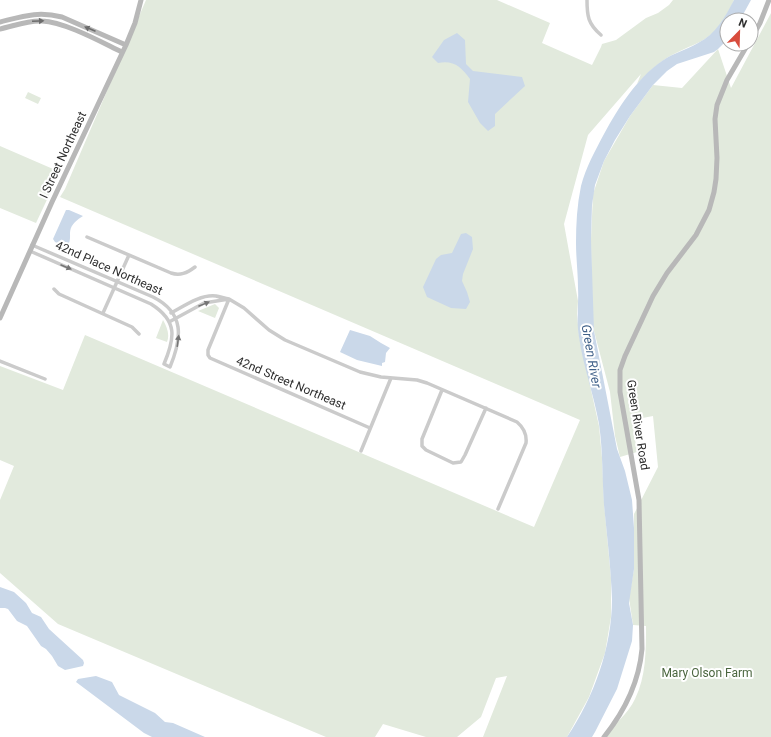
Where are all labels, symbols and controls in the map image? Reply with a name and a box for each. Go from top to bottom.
north arrow [719,12,759,52]
text: N [737,16,749,31]
one-way arrow [32,18,44,25]
one-way arrow [84,26,96,33]
street label: I Street Northeast [37,109,89,201]
street label: 42nd Place Northeast [53,238,165,298]
one-way arrow [60,264,71,270]
one-way arrow [198,301,209,307]
water label: Green River [579,323,605,390]
one-way arrow [175,335,181,347]
street label: 42nd Street Northeast [234,354,348,412]
street label: Green River Road [624,379,652,471]
park label: Mary Olson Farm [661,666,753,680]

